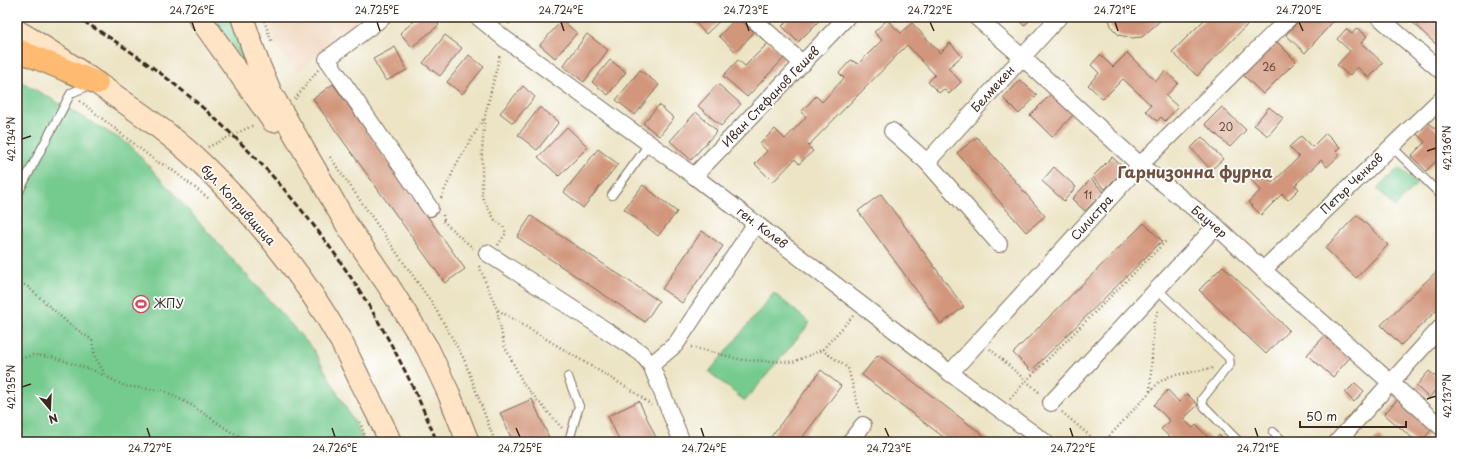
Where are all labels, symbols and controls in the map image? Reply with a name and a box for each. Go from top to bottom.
text: 24.726°E [170,2,214,17]
text: 24.725°E [355,2,399,17]
text: 24.724°E [539,2,583,17]
text: 24.723°E [723,2,769,17]
text: 24.722°E [908,2,952,17]
text: 24.721°E [1094,2,1136,17]
text: 24.720°E [1276,2,1322,17]
street label: Иван Стефанов Гешев [717,42,823,151]
house number: 26 [1262,59,1276,74]
street label: Белмекен [966,61,1018,116]
text: 42.134°N [3,116,18,161]
house number: 20 [1219,119,1233,134]
text: 42.136°N [1439,125,1454,171]
street label: Петър Ченков [1316,149,1387,218]
district label: Гарнизонна фурна [1117,159,1273,183]
street label: бул. Копривщица [197,160,280,249]
house number: 11 [1084,187,1092,202]
street label: Силистра [1066,190,1117,244]
street label: Баучер [1188,201,1232,242]
street label: ген. Колев [733,202,792,252]
sports icon: ЖПУ [131,294,151,314]
place label: ЖПУ [153,294,184,312]
text: 42.135°N [3,365,18,409]
text: 42.137°N [1439,374,1454,418]
north arrow [30,389,70,429]
scale bar [1300,403,1406,429]
text: 50 m [1306,407,1337,425]
text: N [46,409,60,428]
text: 24.727°E [128,440,172,455]
text: 24.726°E [313,440,357,455]
text: 24.725°E [498,440,542,455]
text: 24.724°E [682,440,726,455]
text: 24.723°E [866,440,912,455]
text: 24.722°E [1051,440,1095,455]
text: 24.721°E [1237,440,1279,455]

